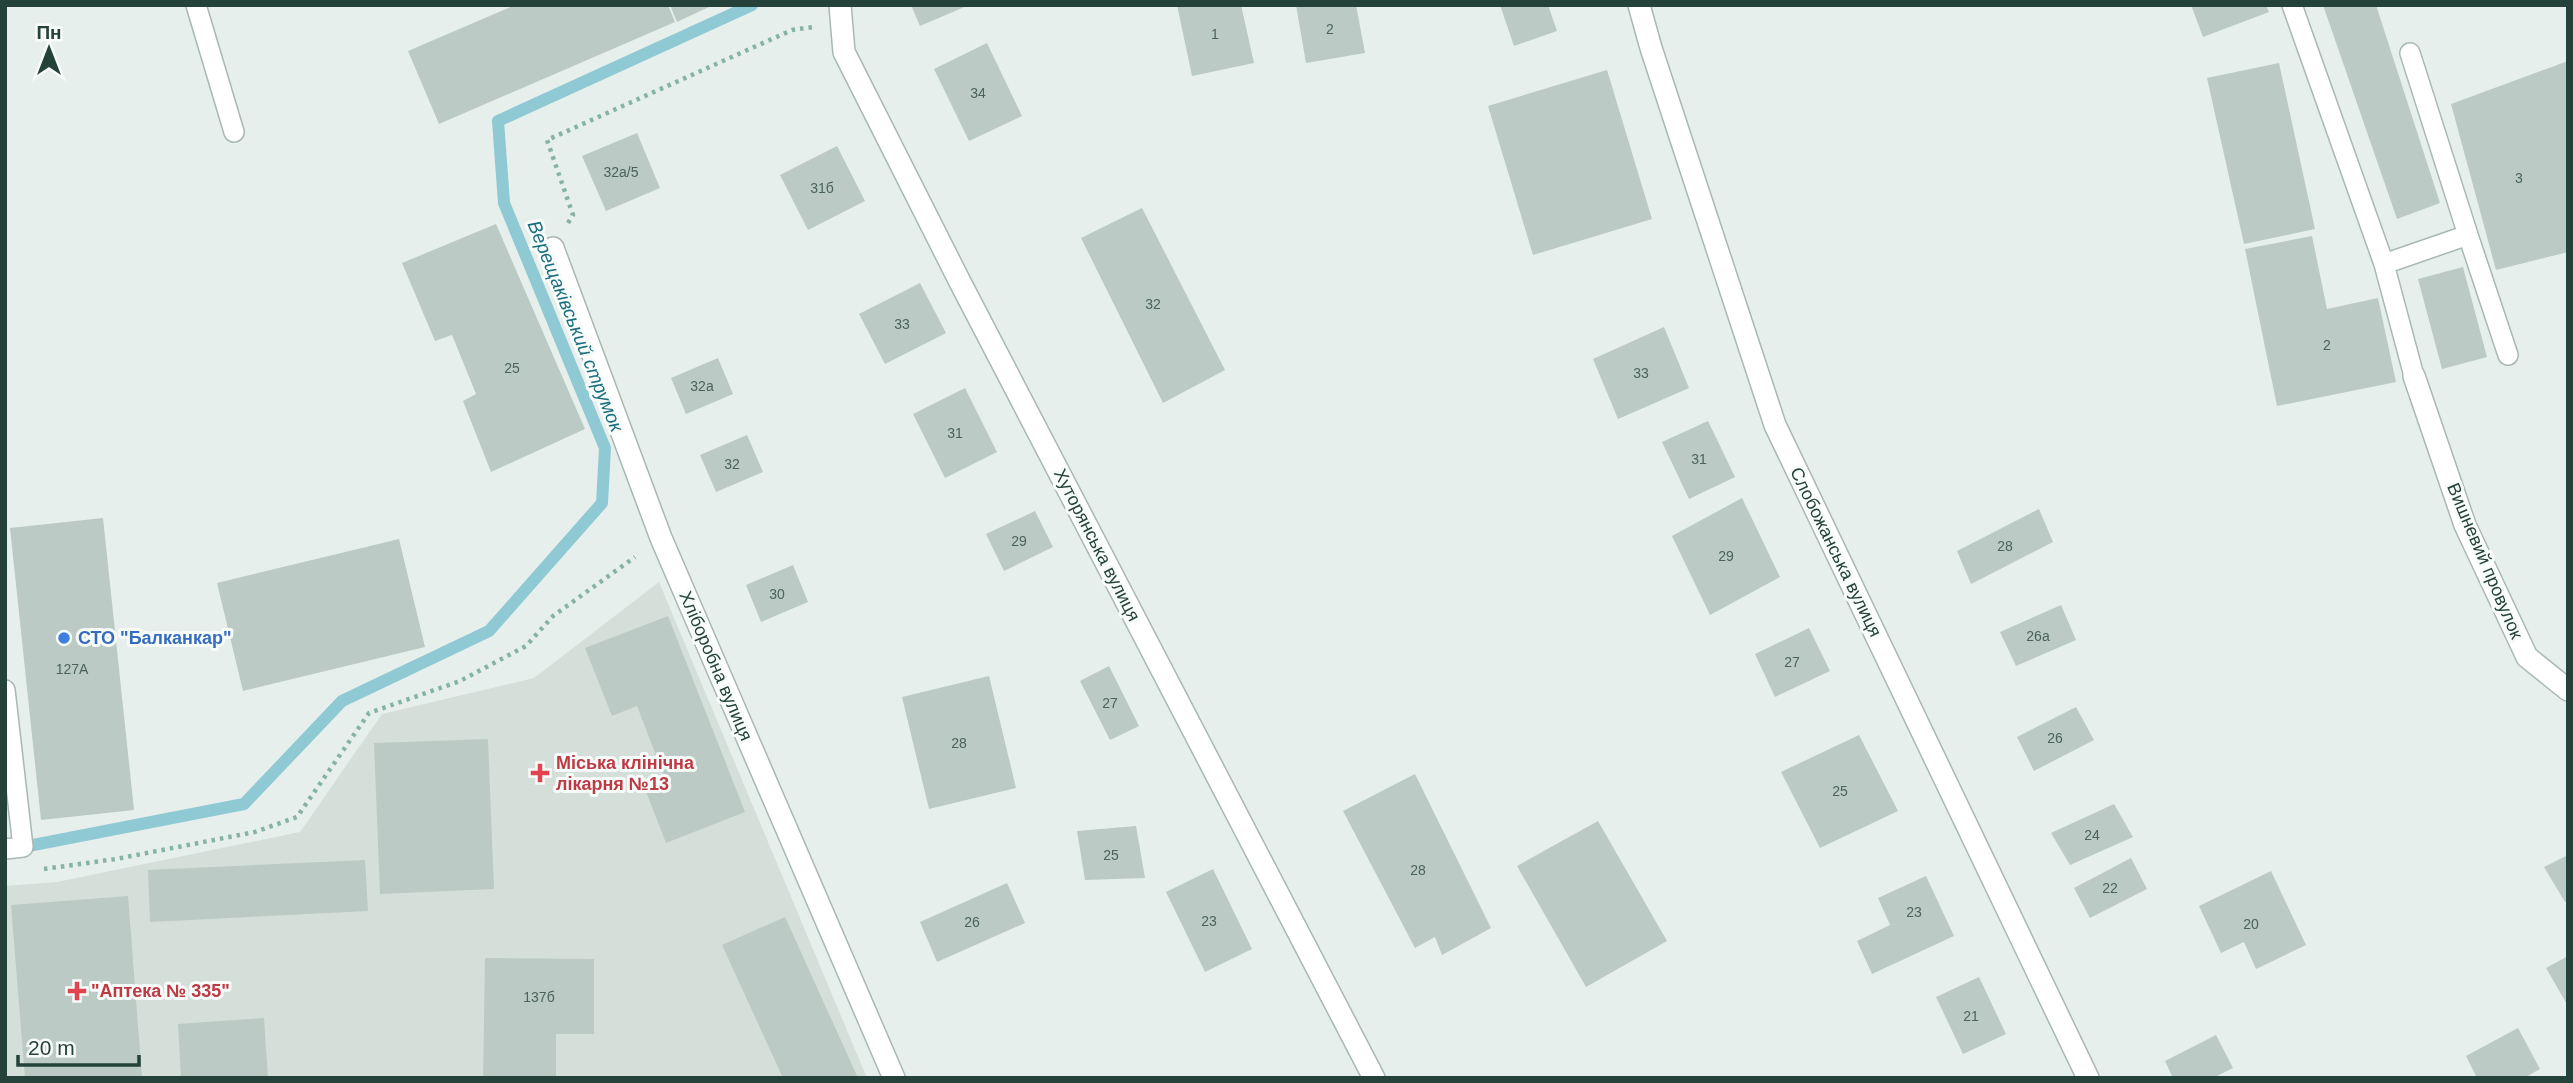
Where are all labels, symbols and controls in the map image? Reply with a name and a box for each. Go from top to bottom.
north arrow [14,14,84,84]
house number: 2 [1326,21,1334,37]
text: Пн [36,22,62,43]
house number: 1 [1211,26,1219,42]
house number: 34 [970,85,986,101]
house number: 32а/5 [603,164,639,180]
house number: 3 [2515,170,2523,186]
house number: 31б [810,180,834,196]
water label: Верещаківський струмок [523,217,628,436]
house number: 32 [1145,296,1161,312]
house number: 33 [894,316,910,332]
house number: 2 [2323,337,2331,353]
house number: 25 [504,360,520,376]
house number: 33 [1633,365,1649,381]
house number: 32а [690,378,714,394]
house number: 31 [947,425,963,441]
house number: 31 [1691,451,1707,467]
house number: 32 [724,456,740,472]
street label: Слобожанська вулиця [1786,464,1886,640]
street label: Хуторянська вулиця [1050,466,1144,624]
street label: Вишневий провулок [2443,480,2527,642]
house number: 29 [1011,533,1027,549]
house number: 28 [1997,538,2013,554]
house number: 29 [1718,548,1734,564]
house number: 30 [769,586,785,602]
street label: Хліборобна вулиця [675,588,757,744]
place label: СТО "Балканкар" [78,628,231,648]
house number: 26а [2026,628,2050,644]
marker: СТО "Балканкар" [56,630,72,646]
house number: 27 [1784,654,1800,670]
house number: 127А [56,661,89,677]
house number: 27 [1102,695,1118,711]
house number: 26 [2047,730,2063,746]
house number: 28 [951,735,967,751]
place label: Міська клінічна лікарня №13 [556,753,695,794]
marker: Міська клінічна лікарня №13 [530,763,550,783]
house number: 25 [1832,783,1848,799]
house number: 24 [2084,827,2100,843]
house number: 25 [1103,847,1119,863]
house number: 28 [1410,862,1426,878]
house number: 22 [2102,880,2118,896]
house number: 23 [1906,904,1922,920]
house number: 23 [1201,913,1217,929]
house number: 26 [964,914,980,930]
house number: 20 [2243,916,2259,932]
place label: "Аптека № 335" [91,981,230,1001]
marker: "Аптека № 335" [69,983,85,999]
house number: 137б [523,989,555,1005]
house number: 21 [1963,1008,1979,1024]
scale bar [18,1024,138,1068]
text: 20 m [28,1036,75,1059]

